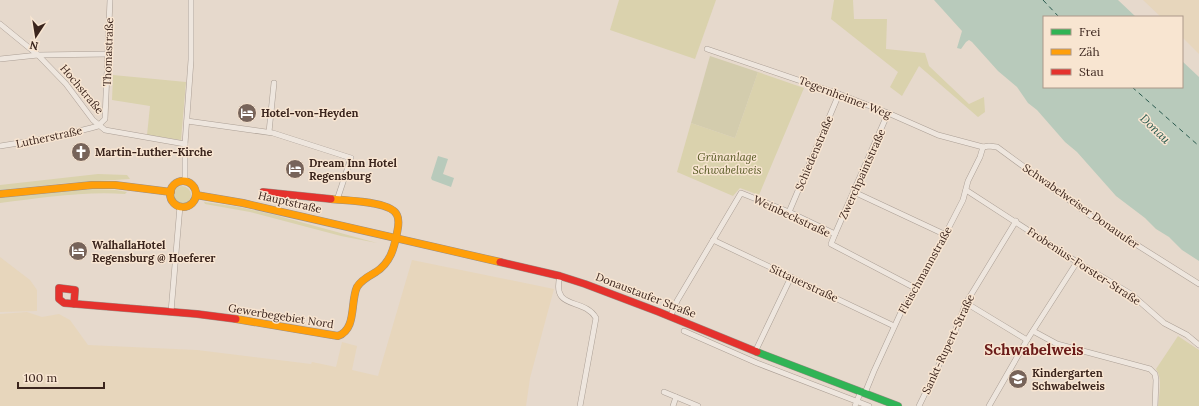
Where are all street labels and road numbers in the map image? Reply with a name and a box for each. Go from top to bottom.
street label: Thomastraße [100,17,116,87]
street label: Hochstraße [57,61,107,117]
street label: Tegernheimer Weg [797,73,894,121]
street label: Schiedenstraße [792,113,836,193]
street label: Lutherstraße [14,123,84,151]
street label: Zwerchpaintstraße [836,126,888,221]
street label: Schwabelweiser Donauufer [1020,160,1142,252]
street label: Hauptstraße [257,188,323,216]
street label: Weinbeckstraße [751,192,833,240]
street label: Fleischmannstraße [895,224,955,316]
street label: Frobenius-Forster-Straße [1025,224,1143,308]
street label: Sittauerstraße [767,261,841,305]
street label: Donaustaufer Straße [594,269,698,321]
street label: Sankt-Rupert-Straße [919,292,977,396]
street label: Gewerbegebiet Nord [227,301,335,331]

